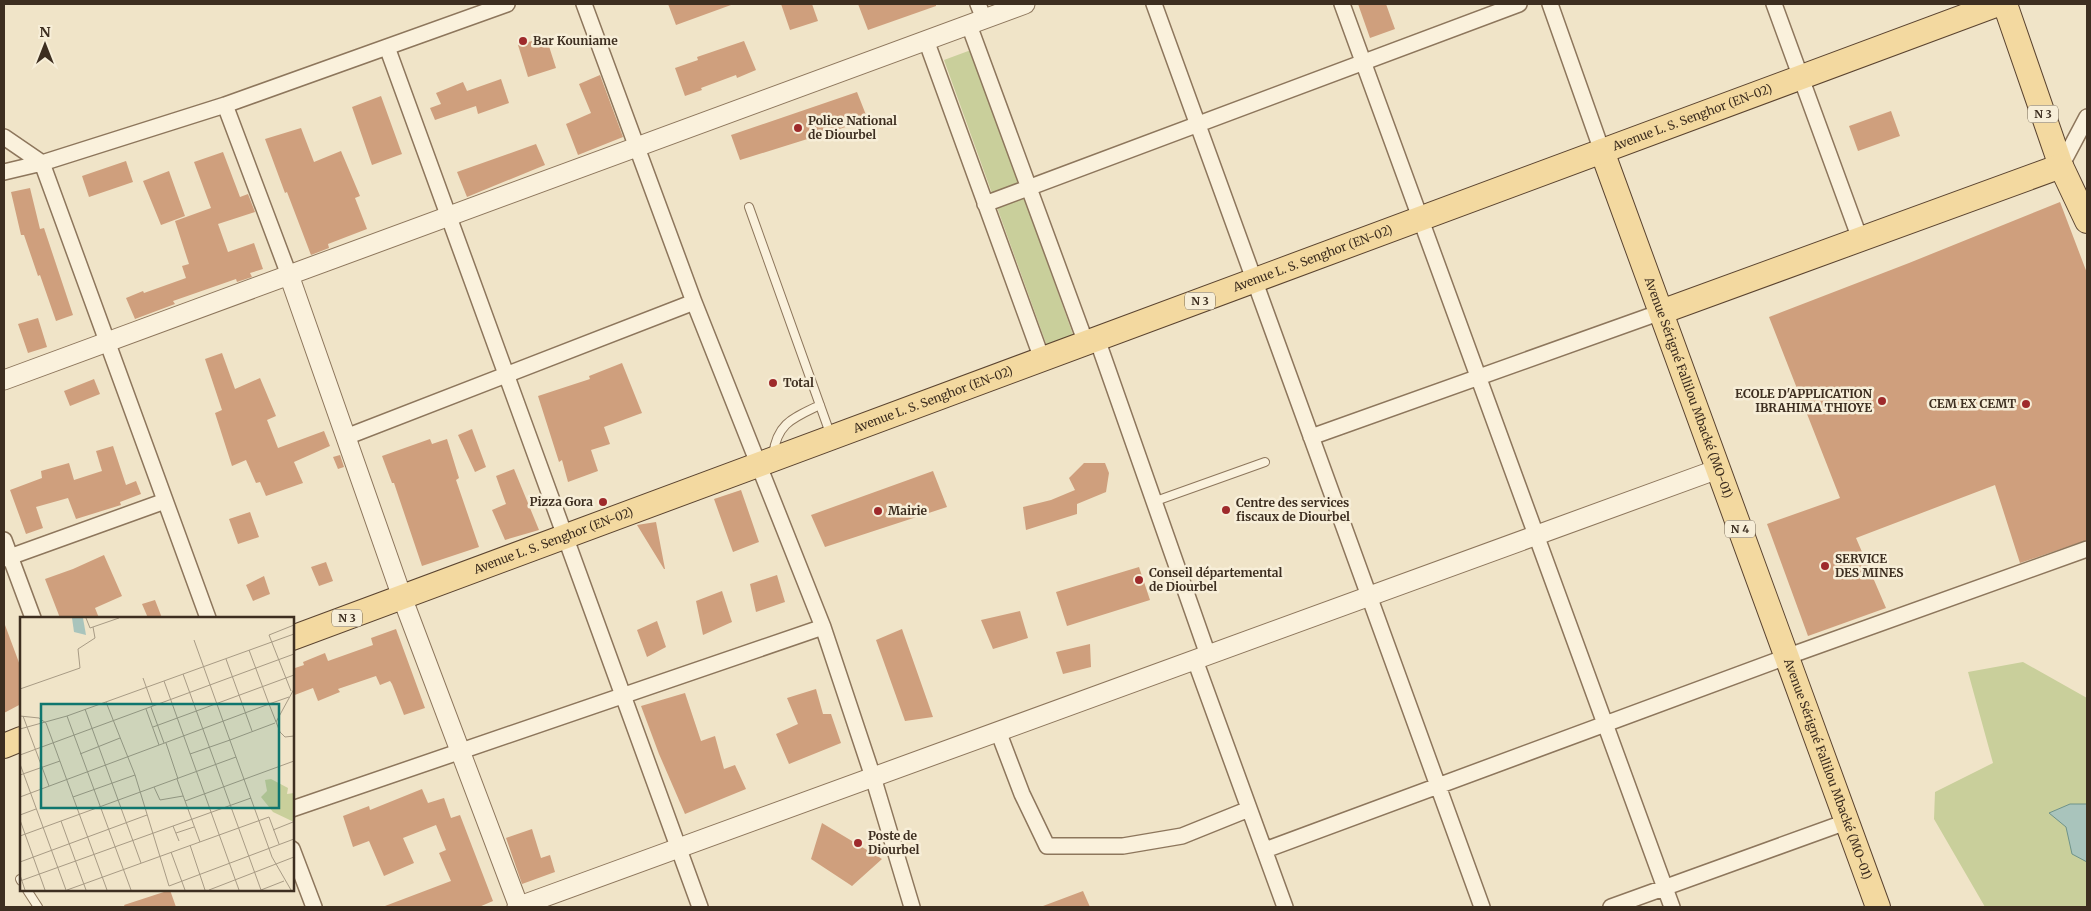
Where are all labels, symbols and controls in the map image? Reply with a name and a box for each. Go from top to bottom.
north arrow [20,20,70,70]
text: N [39,23,51,41]
place label: Bar Kouniame [533,33,618,48]
marker: Bar Kouniame [517,35,529,47]
street label: Avenue L. S. Senghor (EN-02) [1610,81,1774,154]
road number: N 3 [2028,106,2058,122]
place label: Police National de Diourbel [808,113,897,142]
marker: Police National de Diourbel [792,122,804,134]
street label: Avenue L. S. Senghor (EN-02) [1230,222,1394,295]
street label: Avenue Sérigné Fallilou Mbacké (MO-01) [1641,274,1736,500]
road number: N 3 [1185,292,1215,310]
street label: Avenue L. S. Senghor (EN-02) [850,363,1015,436]
place label: Total [783,375,814,390]
marker: Total [767,377,779,389]
place label: ECOLE D'APPLICATION IBRAHIMA THIOYE [1735,386,1873,415]
marker: ECOLE D'APPLICATION IBRAHIMA THIOYE [1876,395,1888,407]
place label: CEM EX CEMT [1929,396,2016,411]
marker: CEM EX CEMT [2020,398,2032,410]
place label: Pizza Gora [530,494,593,509]
place label: Centre des services fiscaux de Diourbel [1236,495,1350,524]
marker: Pizza Gora [597,496,609,508]
place label: Mairie [888,503,928,518]
street label: Avenue L. S. Senghor (EN-02) [471,504,635,577]
marker: Centre des services fiscaux de Diourbel [1220,504,1232,516]
marker: Mairie [872,505,884,517]
road number: N 4 [1725,520,1755,538]
place label: SERVICE DES MINES [1835,551,1904,580]
marker: SERVICE DES MINES [1819,560,1831,572]
place label: Conseil départemental de Diourbel [1149,565,1283,594]
marker: Conseil départemental de Diourbel [1133,574,1145,586]
road number: N 3 [332,610,362,626]
inset map [20,617,294,891]
street label: Avenue Sérigné Fallilou Mbacké (MO-01) [1781,655,1875,881]
place label: Poste de Diourbel [868,828,919,857]
marker: Poste de Diourbel [852,837,864,849]

